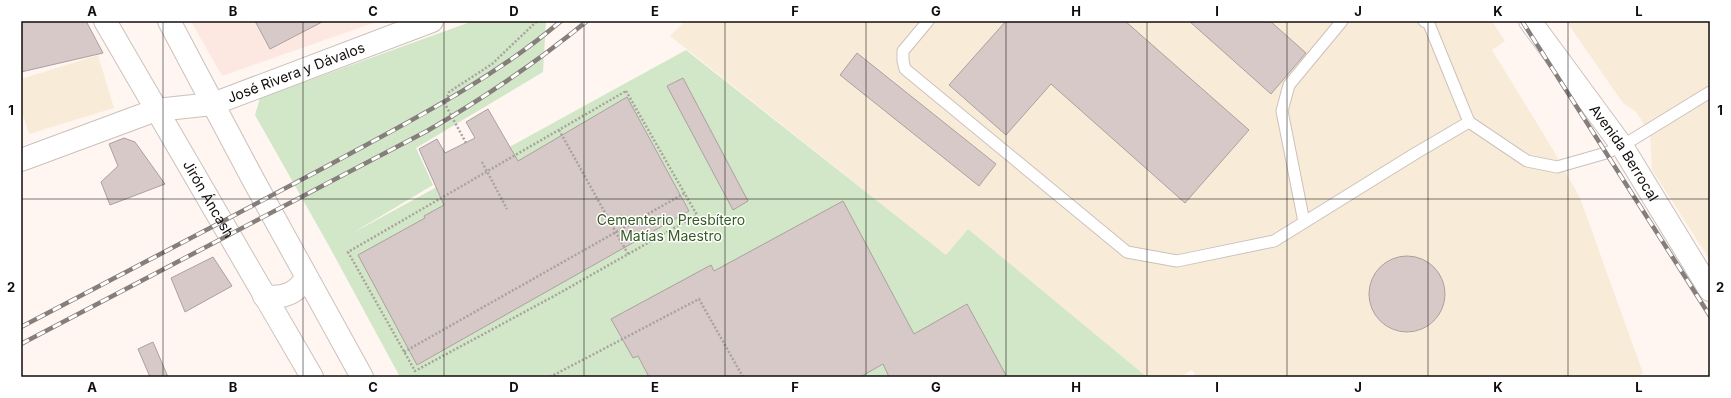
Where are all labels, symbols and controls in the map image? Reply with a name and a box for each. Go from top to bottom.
text: A [87,3,97,19]
text: B [229,3,238,19]
text: C [368,3,378,19]
text: D [509,3,519,19]
text: E [651,3,659,19]
text: F [791,3,799,19]
text: G [931,3,941,19]
text: H [1071,3,1081,19]
text: I [1215,3,1219,19]
text: J [1354,3,1362,19]
text: K [1493,3,1503,19]
text: L [1635,3,1643,19]
street label: José Rivera y Dávalos [225,38,367,106]
street label: Avenida Berrocal [1586,101,1662,204]
text: 1 [8,102,14,118]
text: 1 [1717,102,1723,118]
street label: Jirón Áncash [180,157,238,241]
park label: Cementerio Presbítero Matías Maestro [597,211,745,244]
text: 2 [7,279,15,295]
text: 2 [1716,279,1724,295]
text: A [87,379,97,395]
text: B [229,379,238,395]
text: C [368,379,378,395]
text: D [509,379,519,395]
text: E [651,379,659,395]
text: F [791,379,799,395]
text: G [931,379,941,395]
text: H [1071,379,1081,395]
text: I [1215,379,1219,395]
text: J [1354,379,1362,395]
text: K [1493,379,1503,395]
text: L [1635,379,1643,395]

